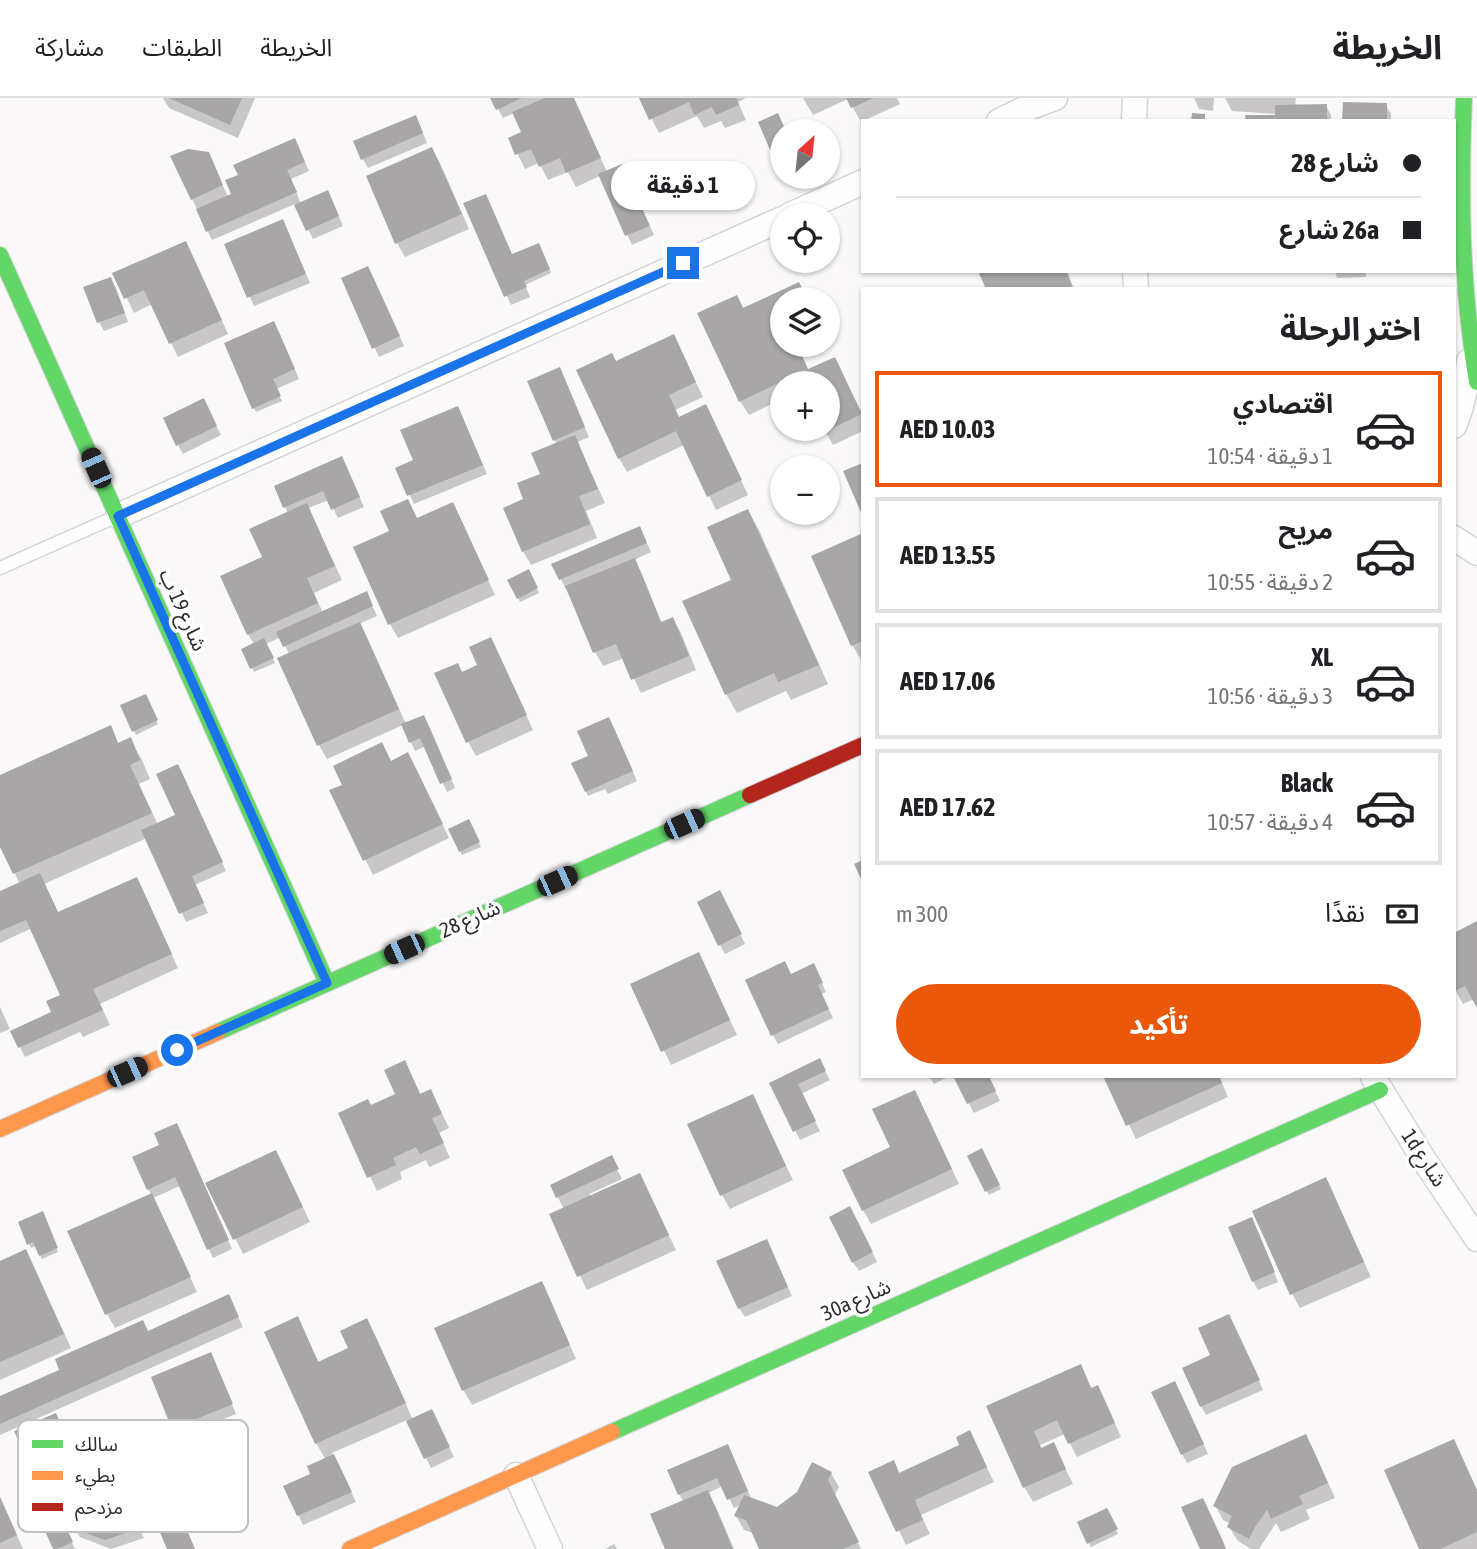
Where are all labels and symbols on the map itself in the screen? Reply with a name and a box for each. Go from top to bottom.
north arrow [770,119,840,189]
callout: 1 دقيقة [611,162,755,211]
route end [667,247,699,279]
car [78,445,115,491]
street label: شارع 19 ب [152,565,213,656]
car [661,806,708,842]
car [534,863,581,899]
street label: شارع 28 [436,894,505,946]
car [381,931,428,967]
route start [161,1034,193,1066]
car [104,1054,151,1090]
street label: 1d شارع [1394,1124,1452,1193]
street label: 30a شارع [817,1273,896,1329]
legend [18,1420,248,1532]
text: سالك [75,1433,118,1455]
text: بطيء [75,1464,115,1490]
text: مزدحم [75,1496,123,1522]

